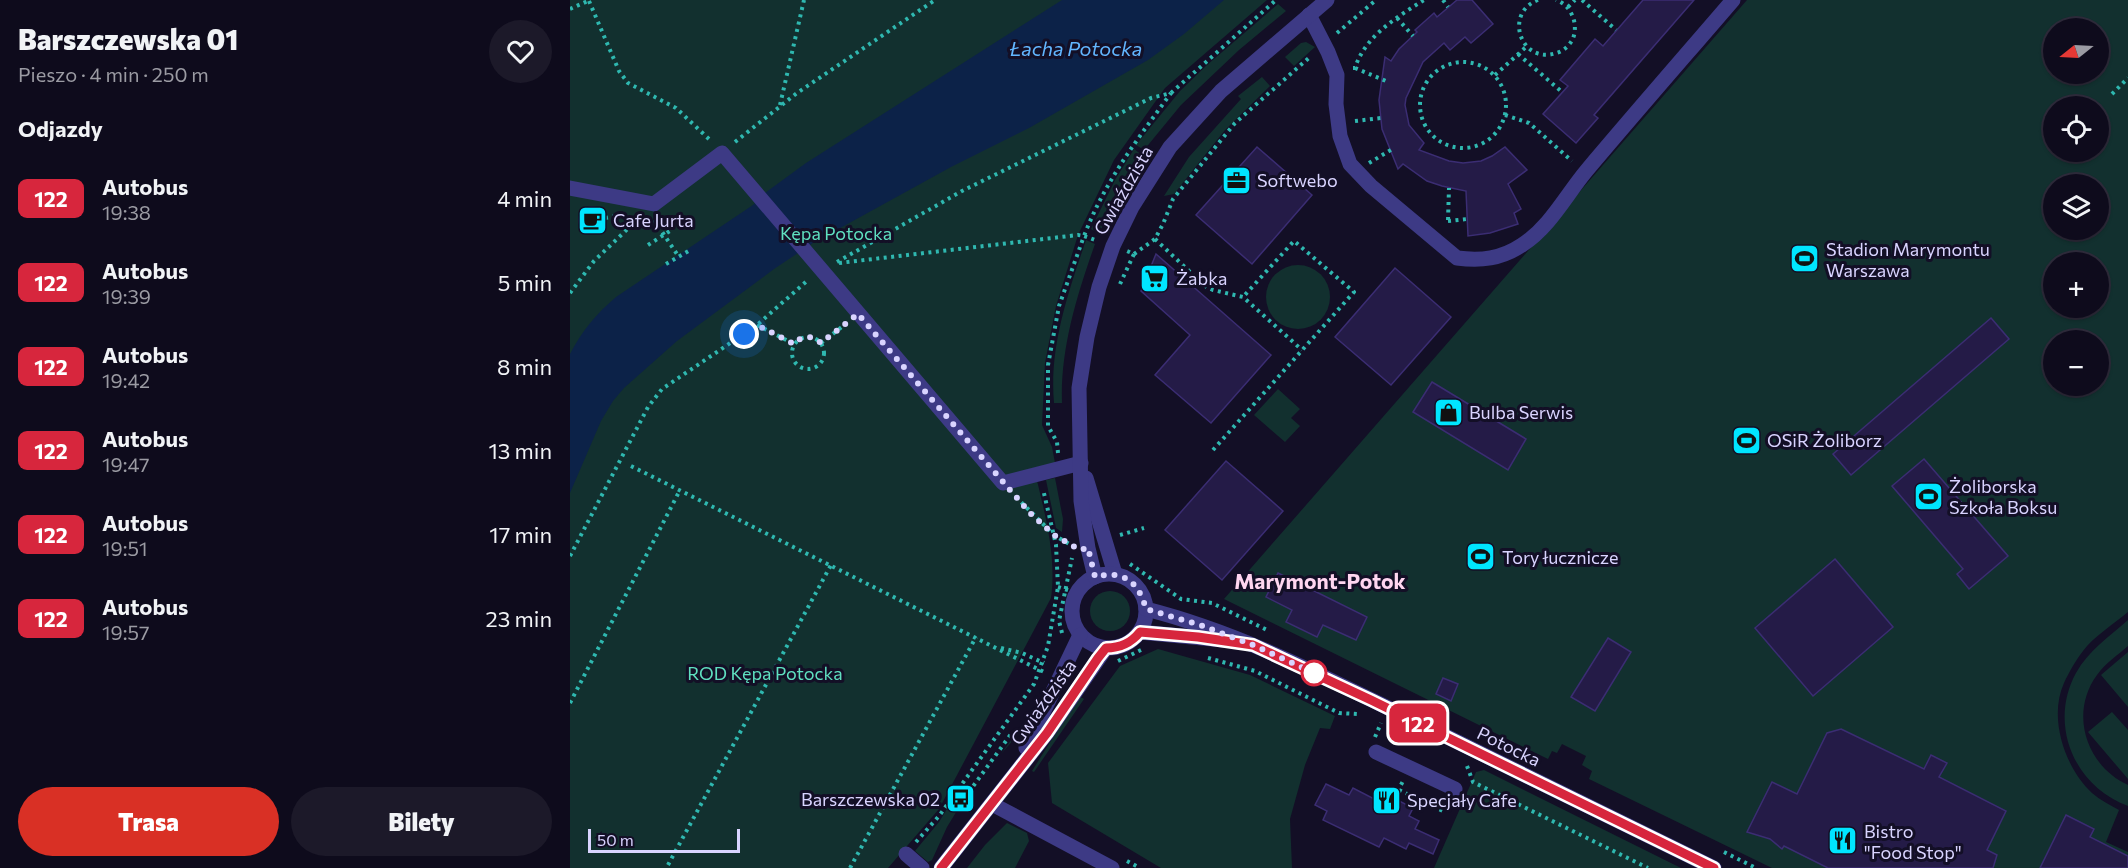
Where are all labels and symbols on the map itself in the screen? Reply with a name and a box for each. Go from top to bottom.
north arrow [2043,18,2109,84]
water label: Łacha Potocka [1010,36,1142,60]
street label: Gwiaździsta [1089,142,1157,238]
office icon: Softwebo [1220,164,1252,196]
place label: Softwebo [1257,169,1338,191]
cafe icon: Cafe Jurta [576,204,608,236]
place label: Cafe Jurta [613,209,694,231]
park label: Kępa Potocka [780,222,892,244]
place label: Stadion Marymontu Warszawa [1826,238,1990,281]
sports icon: Stadion Marymontu Warszawa [1789,243,1821,275]
supermarket icon: Żabka [1139,262,1171,294]
place label: Żabka [1176,267,1227,289]
your location [729,319,759,349]
shop icon: Bulba Serwis [1432,396,1464,428]
place label: Bulba Serwis [1469,401,1573,423]
sports icon: OSiR Żoliborz [1730,424,1762,456]
place label: OSiR Żoliborz [1767,429,1882,451]
place label: Żoliborska Szkoła Boksu [1949,475,2057,518]
sports icon: Żoliborska Szkoła Boksu [1912,480,1944,512]
sports icon: Tory łucznicze [1465,541,1497,573]
place label: Tory łucznicze [1502,546,1618,568]
district label: Marymont-Potok [1234,568,1406,593]
street label: Gwiaździsta [1006,655,1080,749]
unlabelled marker [1301,660,1327,686]
park label: ROD Kępa Potocka [687,662,843,684]
line badge: 122 [1384,704,1452,742]
street label: Potocka [1474,721,1544,771]
bus stop icon: Barszczewska 02 [945,783,977,815]
restaurant icon: Specjały Cafe [1370,784,1402,816]
place label: Barszczewska 02 [801,788,940,810]
place label: Specjały Cafe [1407,789,1517,811]
place label: Bistro "Food Stop" [1864,820,1962,863]
restaurant icon: Bistro "Food Stop" [1827,825,1859,857]
scale bar [588,826,740,854]

